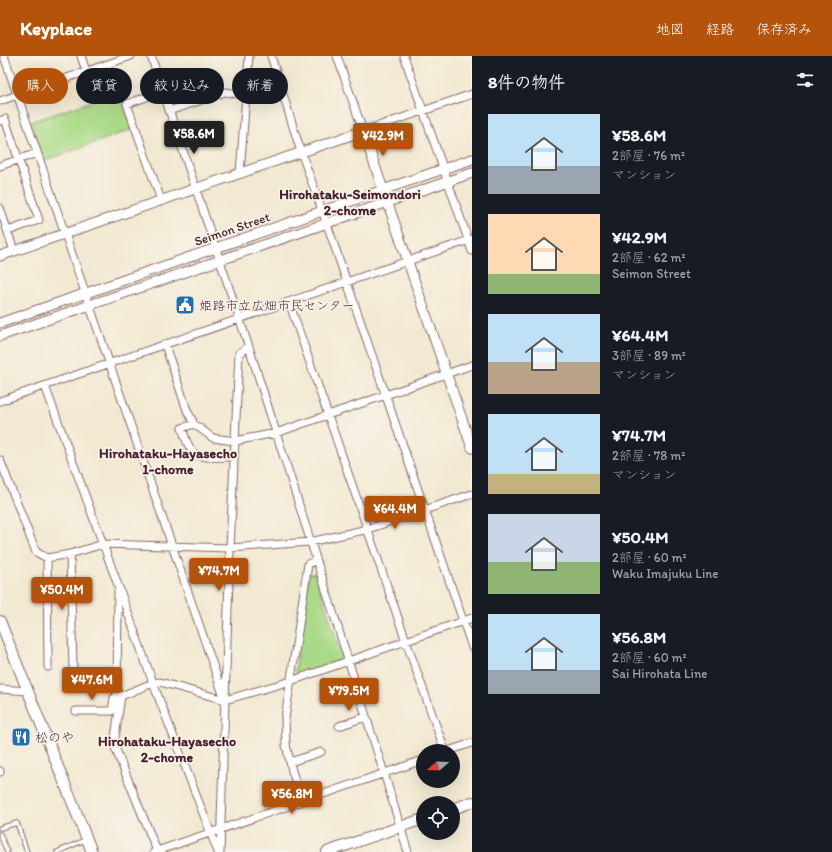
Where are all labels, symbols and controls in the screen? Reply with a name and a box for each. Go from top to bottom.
text: Keyplace [20,17,92,40]
text: 地図 [656,21,684,38]
text: 経路 [706,21,734,38]
text: 保存済み [756,21,812,38]
chip: 購入 [12,68,68,104]
chip: 賃貸 [76,68,132,104]
chip: 絞り込み [140,68,224,104]
chip: 新着 [232,68,288,104]
icon: filters [794,69,816,91]
text: 8件の物件 [488,72,565,92]
pin: ¥58.6M [161,121,227,155]
pin: ¥42.9M [350,123,416,157]
text: ¥58.6M [612,125,666,145]
text: ¥58.6M [173,126,215,141]
text: ¥42.9M [362,128,404,143]
icon: home [520,130,568,178]
text: 2部屋 · 76 m² [612,148,685,163]
text: マンション [612,167,676,182]
district label: Hirohataku-Seimondori 2-chome [279,186,421,219]
street label: Seimon Street [192,209,272,249]
text: ¥42.9M [612,227,667,247]
icon: home [520,230,568,278]
text: 2部屋 · 62 m² [612,250,685,265]
text: Seimon Street [612,266,691,281]
public building icon: 姫路市立広畑市民センター [174,294,196,316]
place label: 姫路市立広畑市民センター [199,298,354,313]
text: ¥64.4M [612,325,669,345]
icon: home [520,330,568,378]
text: 3部屋 · 89 m² [612,348,686,363]
text: マンション [612,367,676,382]
text: ¥74.7M [612,425,666,445]
icon: home [520,430,568,478]
district label: Hirohataku-Hayasecho 1-chome [99,445,237,478]
text: 2部屋 · 78 m² [612,448,685,463]
text: マンション [612,467,676,482]
pin: ¥64.4M [362,496,428,530]
text: ¥64.4M [373,501,417,516]
text: ¥50.4M [612,527,669,547]
icon: home [520,530,568,578]
text: 2部屋 · 60 m² [612,550,687,565]
pin: ¥74.7M [186,558,252,592]
text: ¥74.7M [198,563,240,578]
text: Waku Imajuku Line [612,566,718,581]
pin: ¥50.4M [29,577,95,611]
text: ¥50.4M [40,582,84,597]
text: ¥56.8M [612,627,666,647]
icon: home [520,630,568,678]
text: 2部屋 · 60 m² [612,650,687,665]
text: Sai Hirohata Line [612,666,707,681]
pin: ¥47.6M [59,667,125,701]
text: ¥47.6M [71,672,113,687]
pin: ¥79.5M [316,678,382,712]
text: ¥79.5M [329,683,369,698]
restaurant icon: 松のや [10,726,32,748]
place label: 松のや [35,730,74,745]
district label: Hirohataku-Hayasecho 2-chome [98,733,236,766]
north arrow [416,744,460,788]
map controls [416,744,460,840]
pin: ¥56.8M [259,781,325,815]
text: ¥56.8M [271,786,313,801]
button: locate [416,796,460,840]

